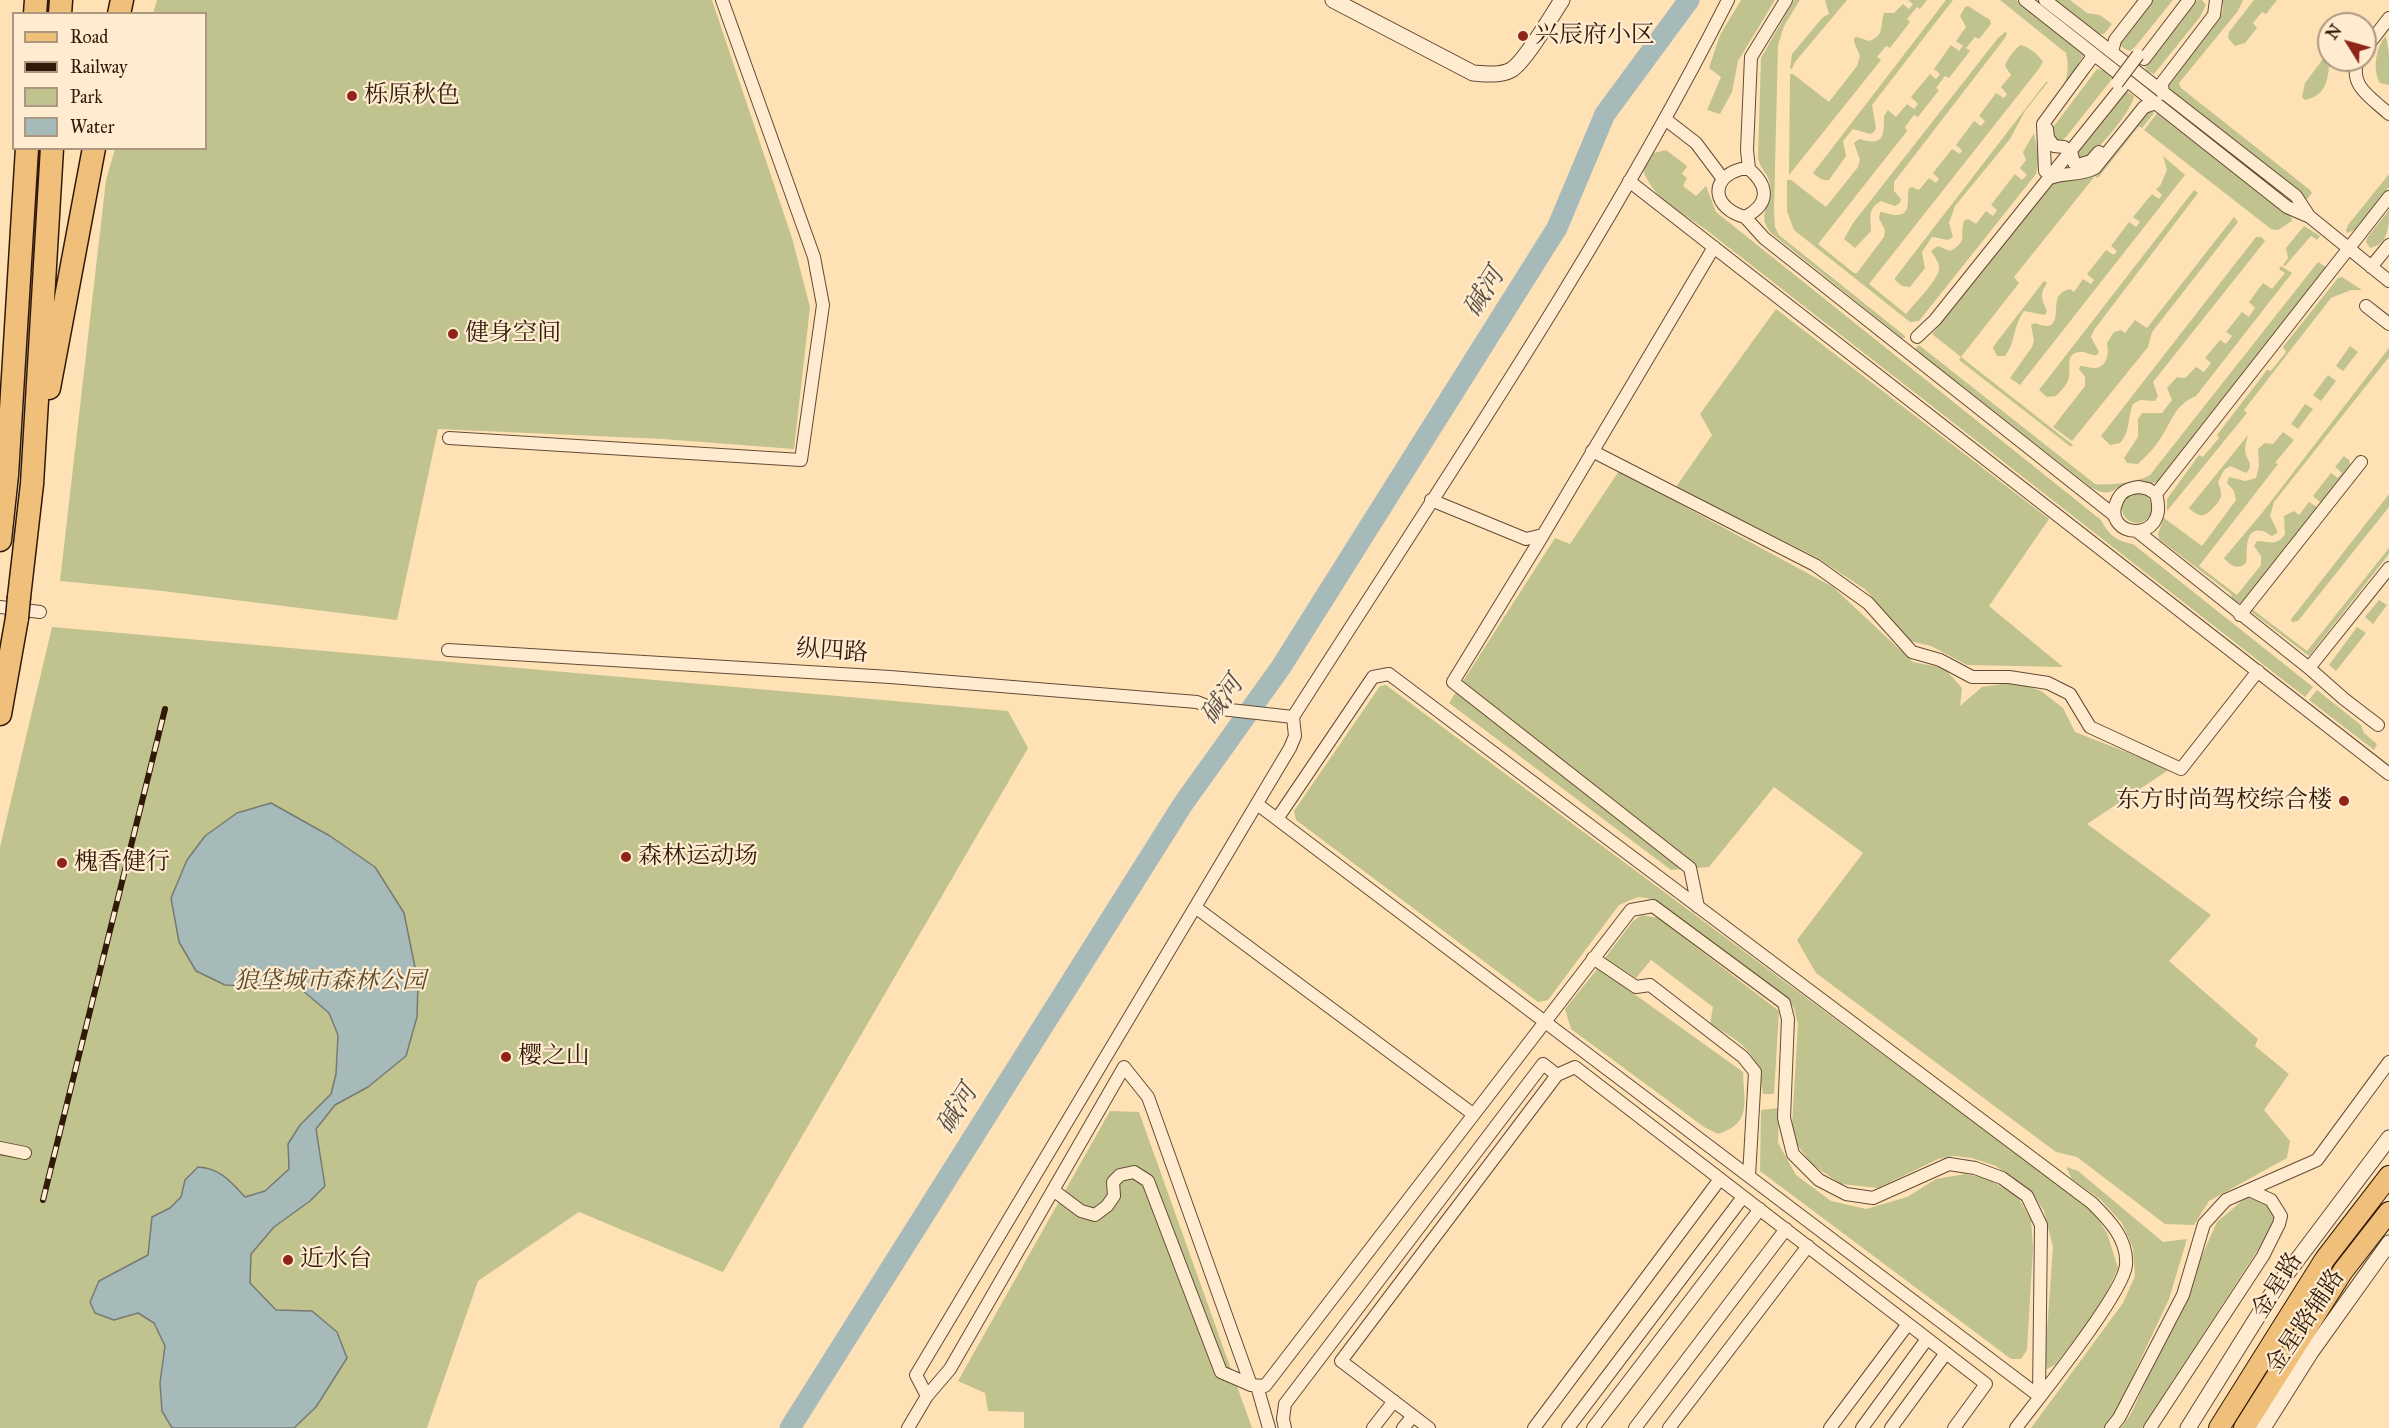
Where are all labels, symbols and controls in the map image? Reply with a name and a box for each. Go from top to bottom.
legend [12,12,207,150]
north arrow [2317,12,2377,72]
text: N [2322,21,2345,43]
place label: 兴辰府小区 [1535,22,1655,50]
text: Road [70,26,108,48]
marker: 兴辰府小区 [1516,29,1530,43]
text: Railway [70,56,127,78]
place label: 栎原秋色 [364,82,460,110]
text: Park [70,86,103,108]
marker: 栎原秋色 [345,89,359,103]
text: Water [70,116,114,138]
water label: 碱河 [1458,263,1512,323]
place label: 健身空间 [465,320,561,348]
marker: 健身空间 [446,327,460,341]
street label: 纵四路 [795,635,869,669]
water label: 碱河 [1195,671,1251,731]
place label: 东方时尚驾校综合楼 [2116,787,2332,815]
marker: 东方时尚驾校综合楼 [2337,794,2351,808]
place label: 森林运动场 [638,843,758,871]
place label: 槐香健行 [74,849,170,877]
marker: 森林运动场 [619,850,633,864]
marker: 槐香健行 [55,856,69,870]
park label: 狼垡城市森林公园 [234,968,426,996]
place label: 樱之山 [518,1043,590,1071]
marker: 樱之山 [499,1050,513,1064]
water label: 碱河 [931,1080,985,1140]
place label: 近水台 [300,1246,372,1274]
street label: 金星路 [2247,1248,2309,1324]
marker: 近水台 [281,1253,295,1267]
street label: 金星路辅路 [2261,1264,2351,1380]

